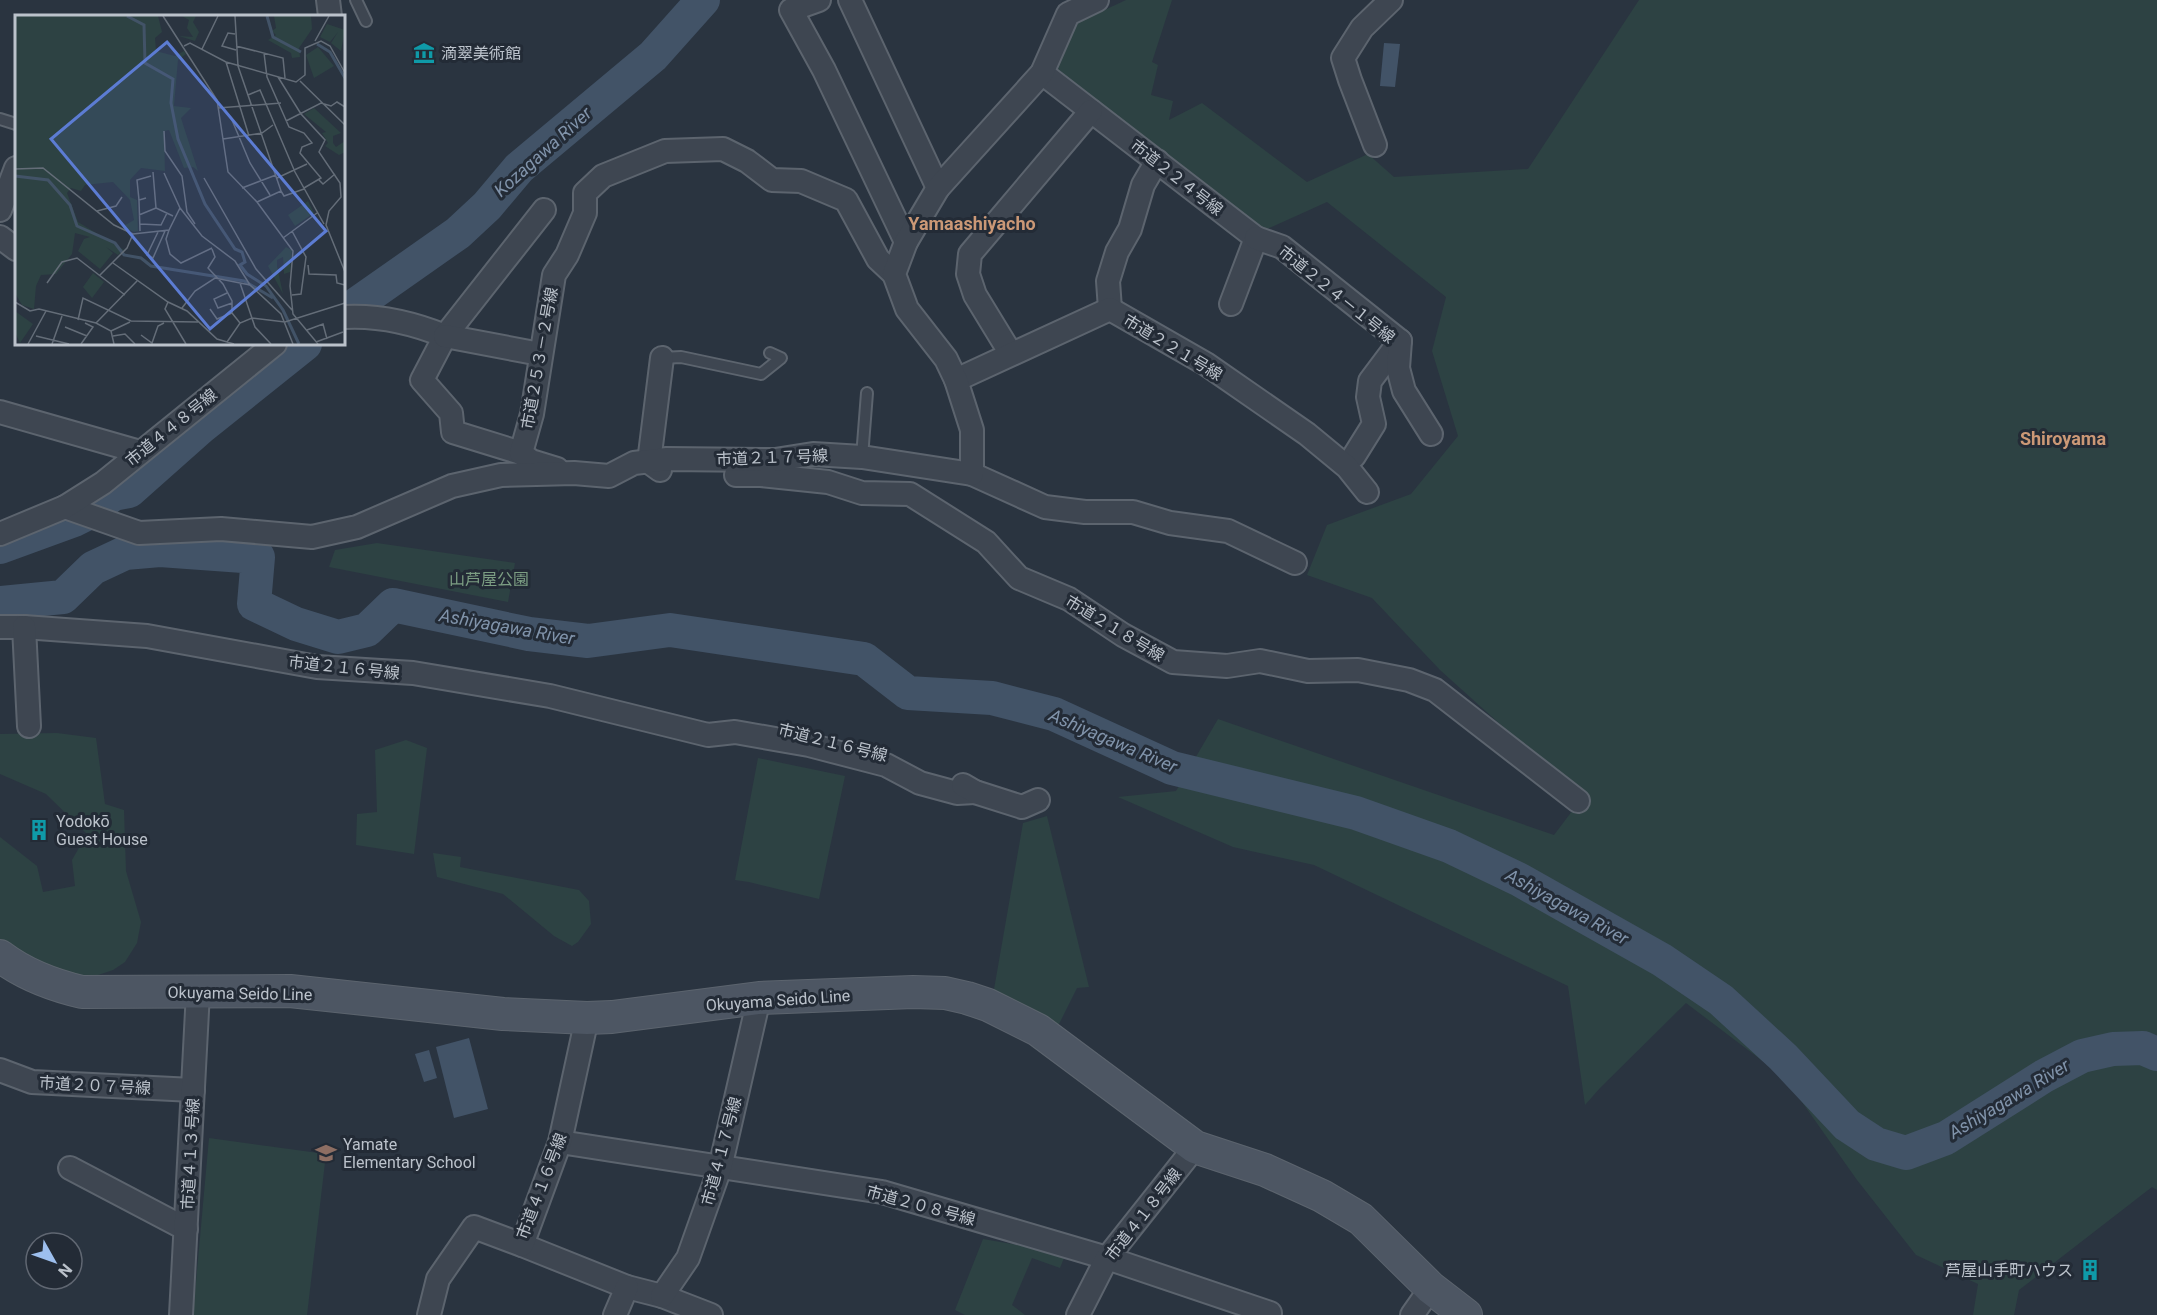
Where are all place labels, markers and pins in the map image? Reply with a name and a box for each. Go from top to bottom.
museum icon: 滴翠美術館 [412,41,436,65]
place label: 滴翠美術館 [441,44,521,63]
place label: Yodokō Guest House [56,812,148,849]
building icon: Yodokō Guest House [27,818,51,842]
place label: Yamate Elementary School [343,1135,476,1172]
school or university icon: Yamate Elementary School [314,1141,338,1165]
building icon: 芦屋山手町ハウス [2078,1258,2102,1282]
place label: 芦屋山手町ハウス [1945,1261,2073,1280]

